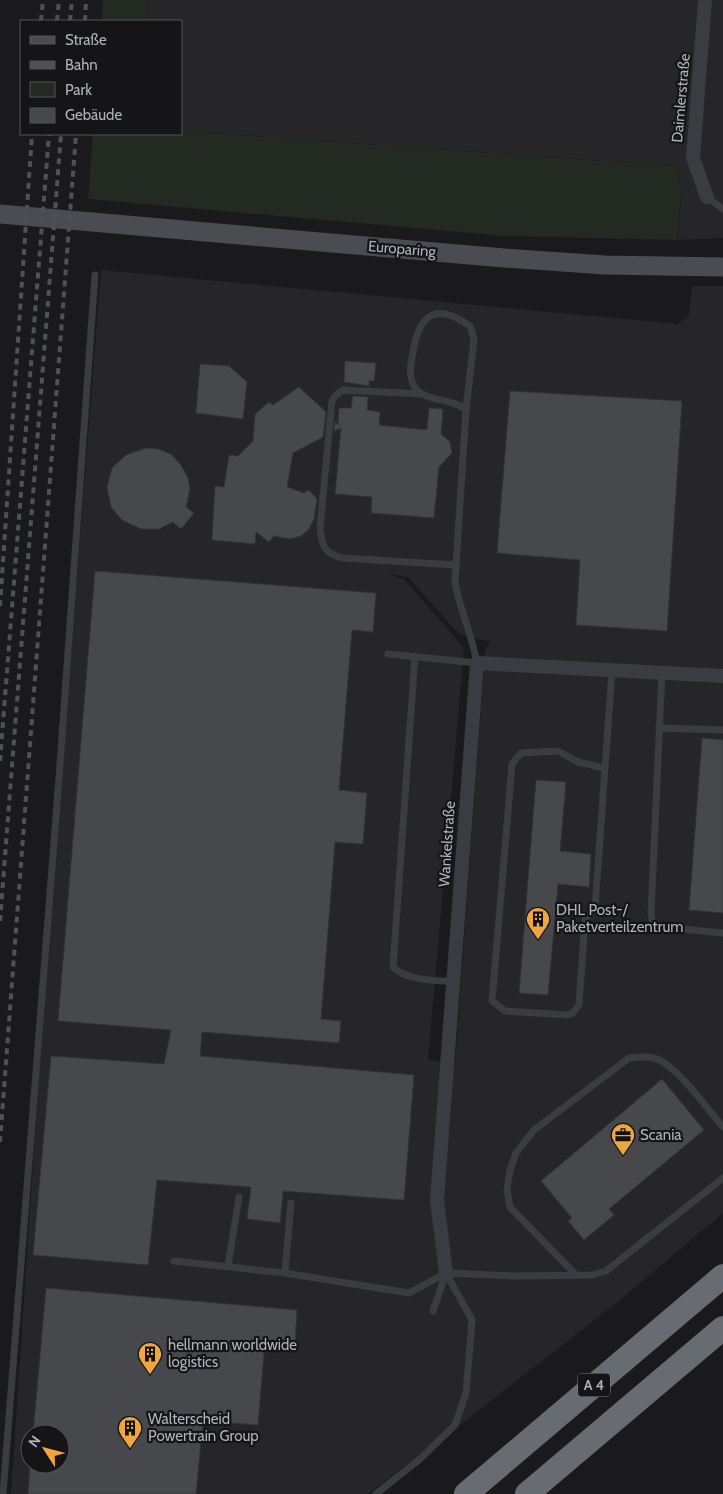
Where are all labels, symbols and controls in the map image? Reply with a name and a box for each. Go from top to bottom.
legend [20,20,182,135]
text: Straße [65,31,107,49]
street label: Daimlerstraße [668,52,694,143]
text: Bahn [65,56,98,74]
text: Park [65,81,92,99]
text: Gebäude [65,106,122,124]
street label: Europaring [367,237,437,261]
street label: Wankelstraße [435,800,459,888]
place label: DHL Post-/ Paketverteilzentrum [556,901,683,936]
building icon: DHL Post-/ Paketverteilzentrum [525,906,551,940]
office icon: Scania [610,1122,636,1156]
place label: Scania [640,1126,682,1144]
place label: hellmann worldwide logistics [168,1336,297,1371]
building icon: hellmann worldwide logistics [137,1341,163,1375]
road number: A 4 [578,1374,610,1396]
place label: Walterscheid Powertrain Group [148,1410,259,1445]
building icon: Walterscheid Powertrain Group [117,1415,143,1449]
north arrow [20,1424,70,1474]
text: N [24,1432,45,1451]

